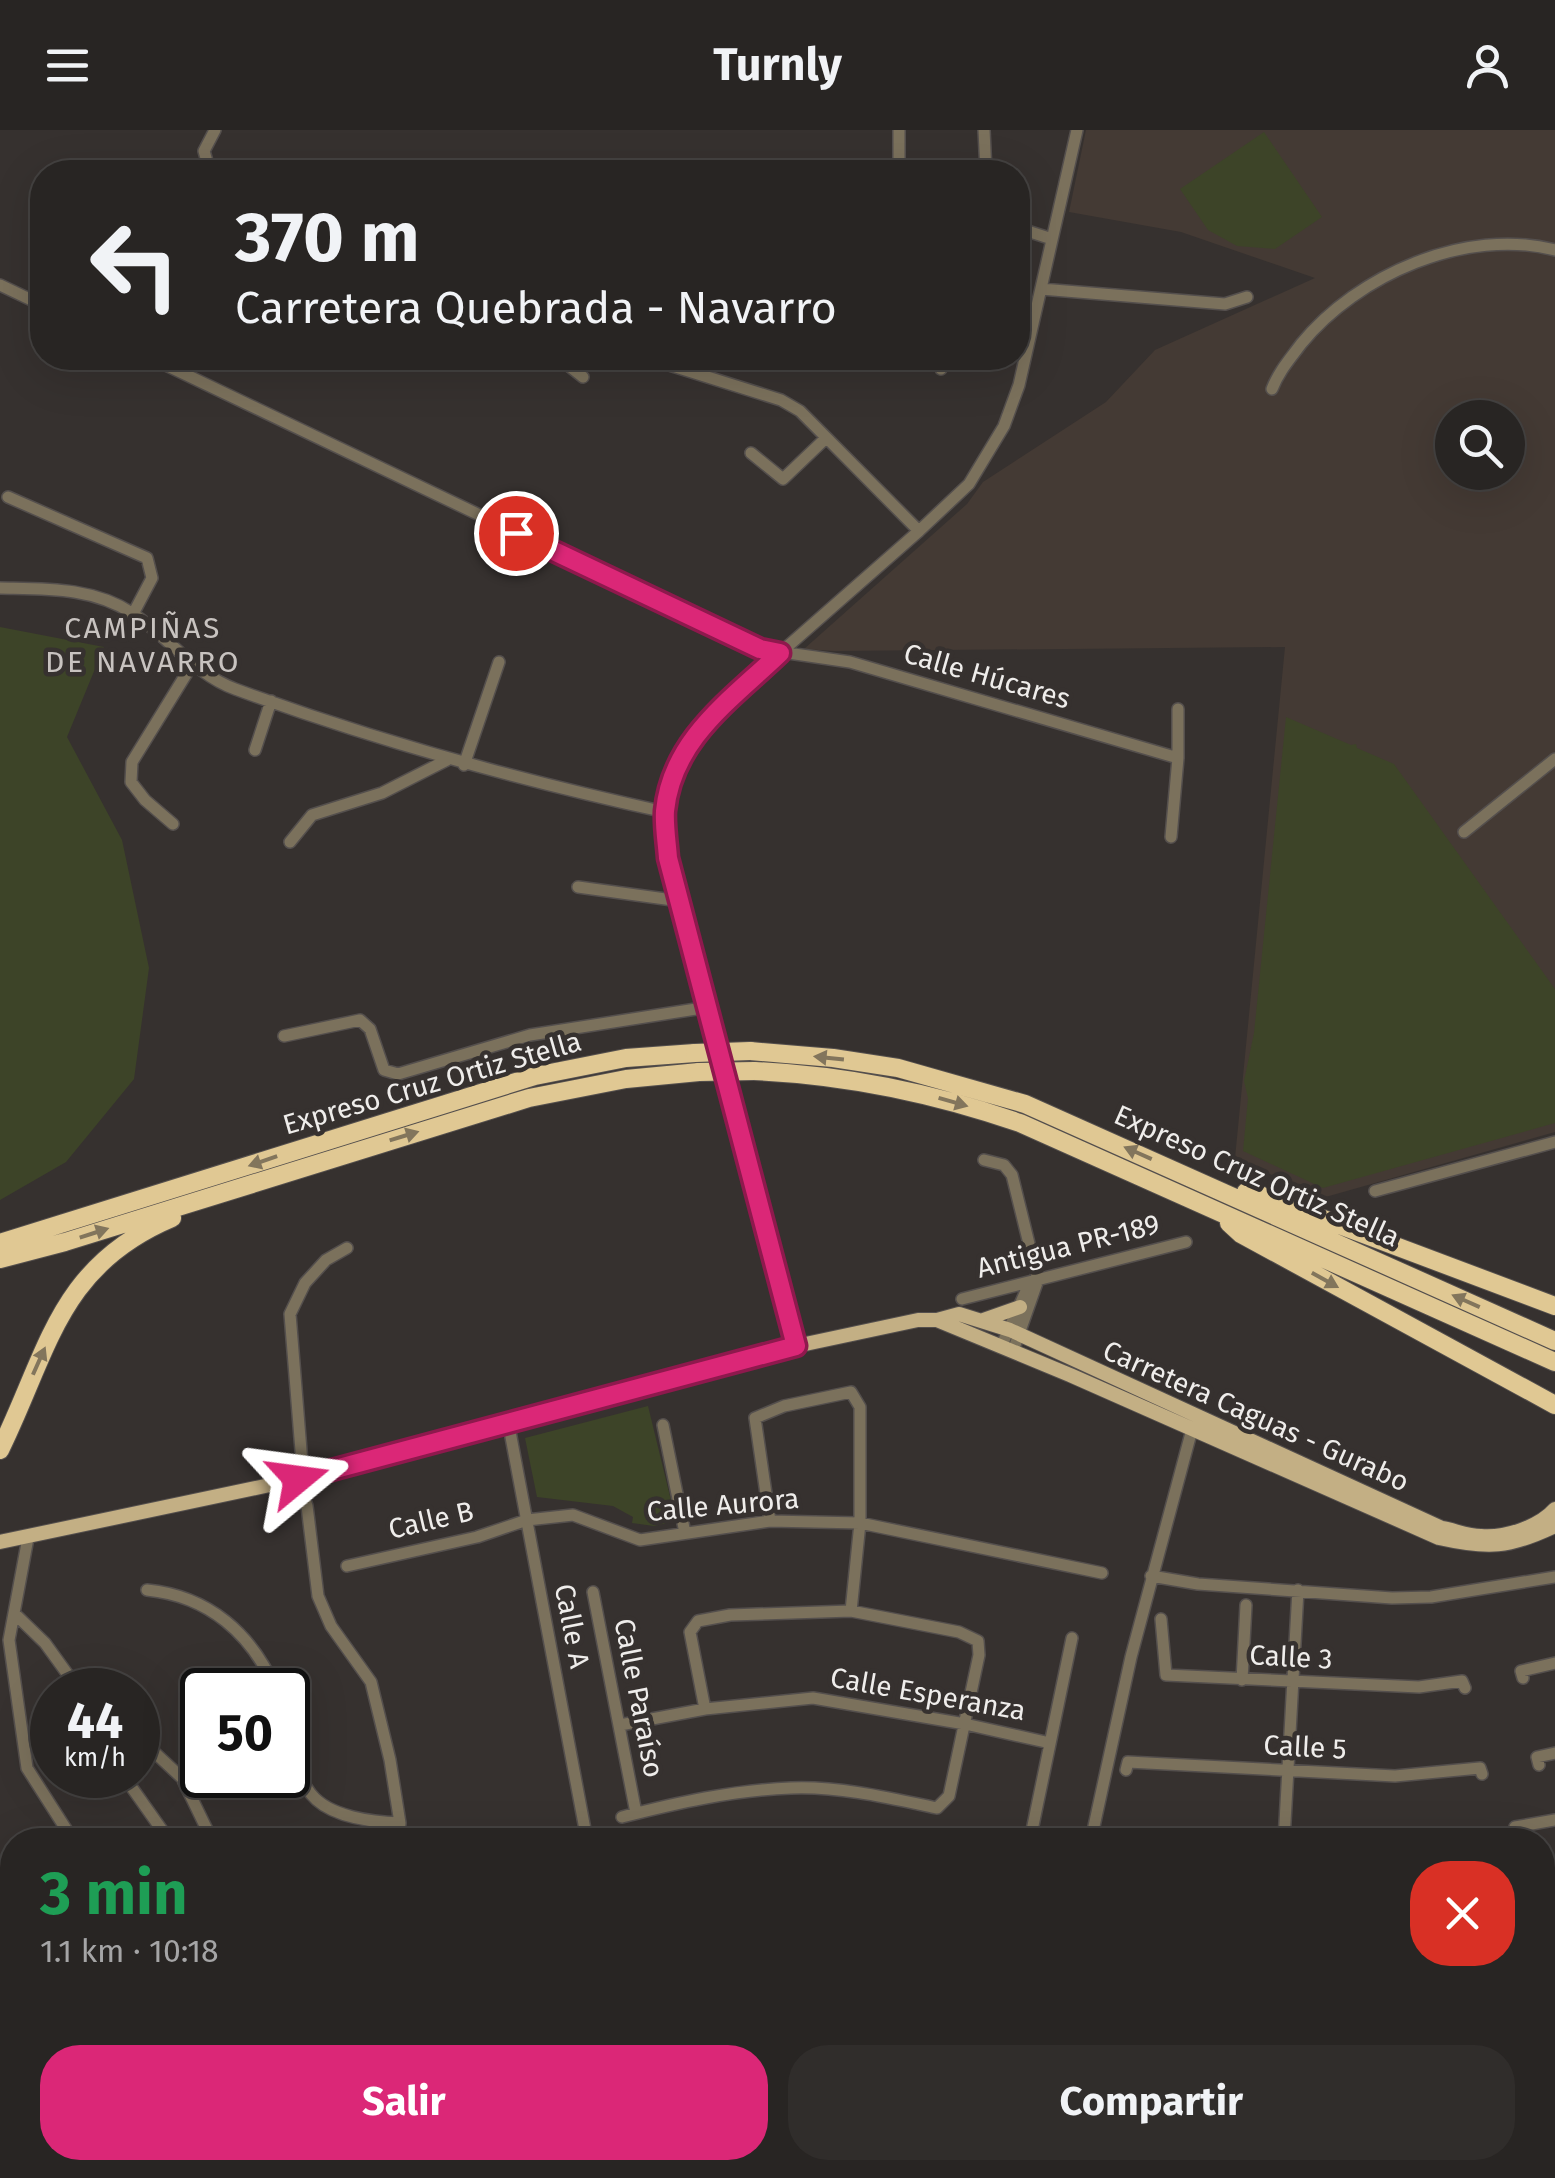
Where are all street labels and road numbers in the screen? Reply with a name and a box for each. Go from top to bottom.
street label: Calle Húcares [900,637,1074,715]
street label: Expreso Cruz Ortiz Stella [279,1025,585,1141]
street label: Expreso Cruz Ortiz Stella [1109,1098,1405,1254]
street label: Antigua PR-189 [973,1207,1163,1285]
street label: Carretera Caguas - Gurabo [1098,1334,1414,1498]
street label: Calle Aurora [645,1482,801,1528]
street label: Calle B [385,1494,477,1546]
street label: Calle A [548,1581,596,1671]
street label: Calle Paraíso [607,1616,671,1780]
street label: Calle 3 [1249,1638,1333,1676]
street label: Calle Esperanza [828,1661,1028,1727]
street label: Calle 5 [1263,1728,1347,1766]

